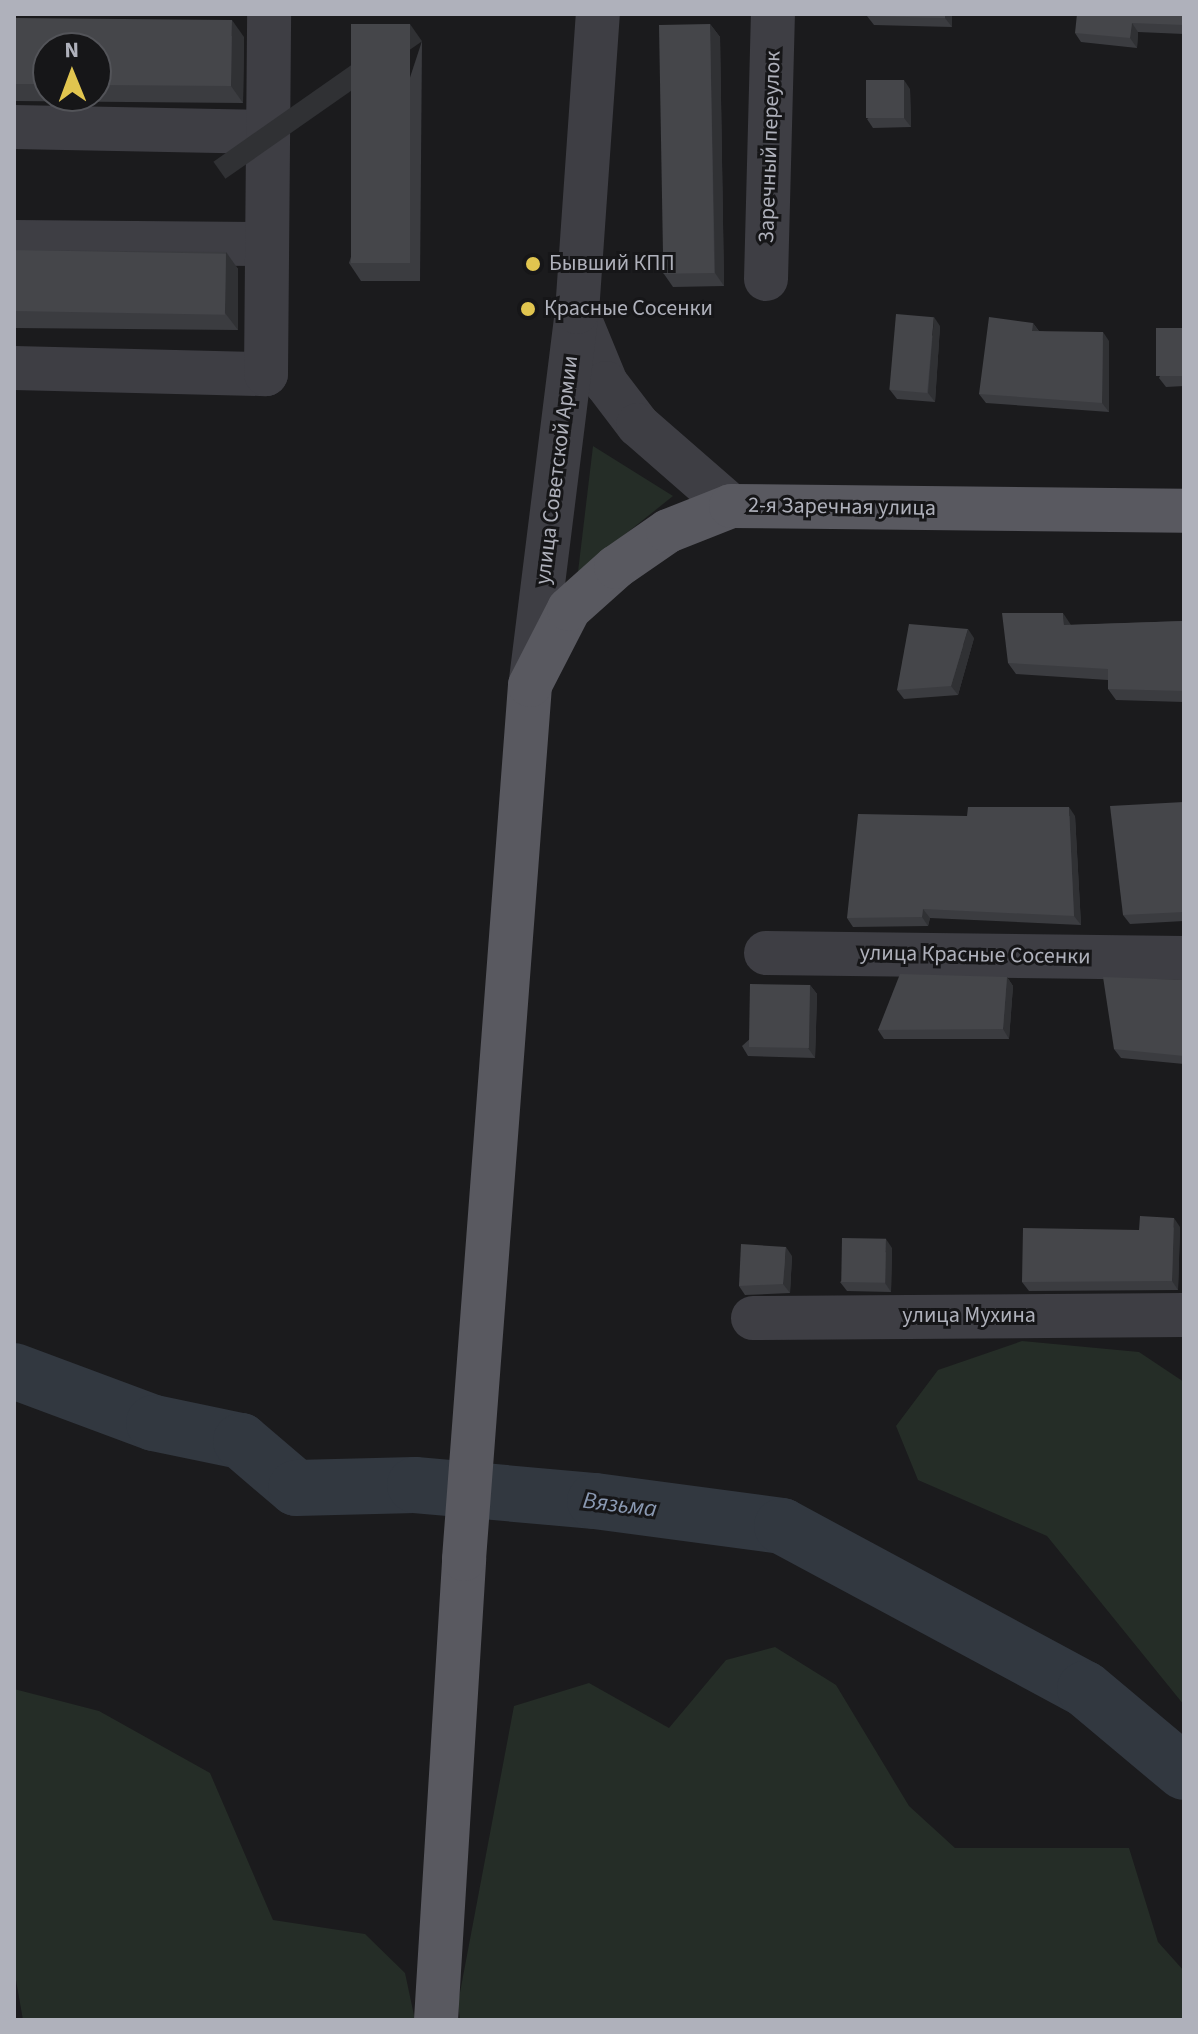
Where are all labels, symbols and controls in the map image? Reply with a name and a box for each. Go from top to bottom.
north arrow [32,32,112,112]
text: N [64,34,79,66]
street label: Заречный переулок [753,50,787,244]
place label: Бывший КПП [549,251,675,277]
marker: Бывший КПП [524,255,542,273]
place label: Красные Сосенки [544,296,713,322]
marker: Красные Сосенки [519,300,537,318]
street label: улица Советской Армии [530,354,584,586]
street label: 2-я Заречная улица [748,492,936,522]
street label: улица Красные Сосенки [859,940,1091,970]
street label: улица Мухина [902,1303,1036,1329]
water label: Вязьма [581,1486,659,1524]

